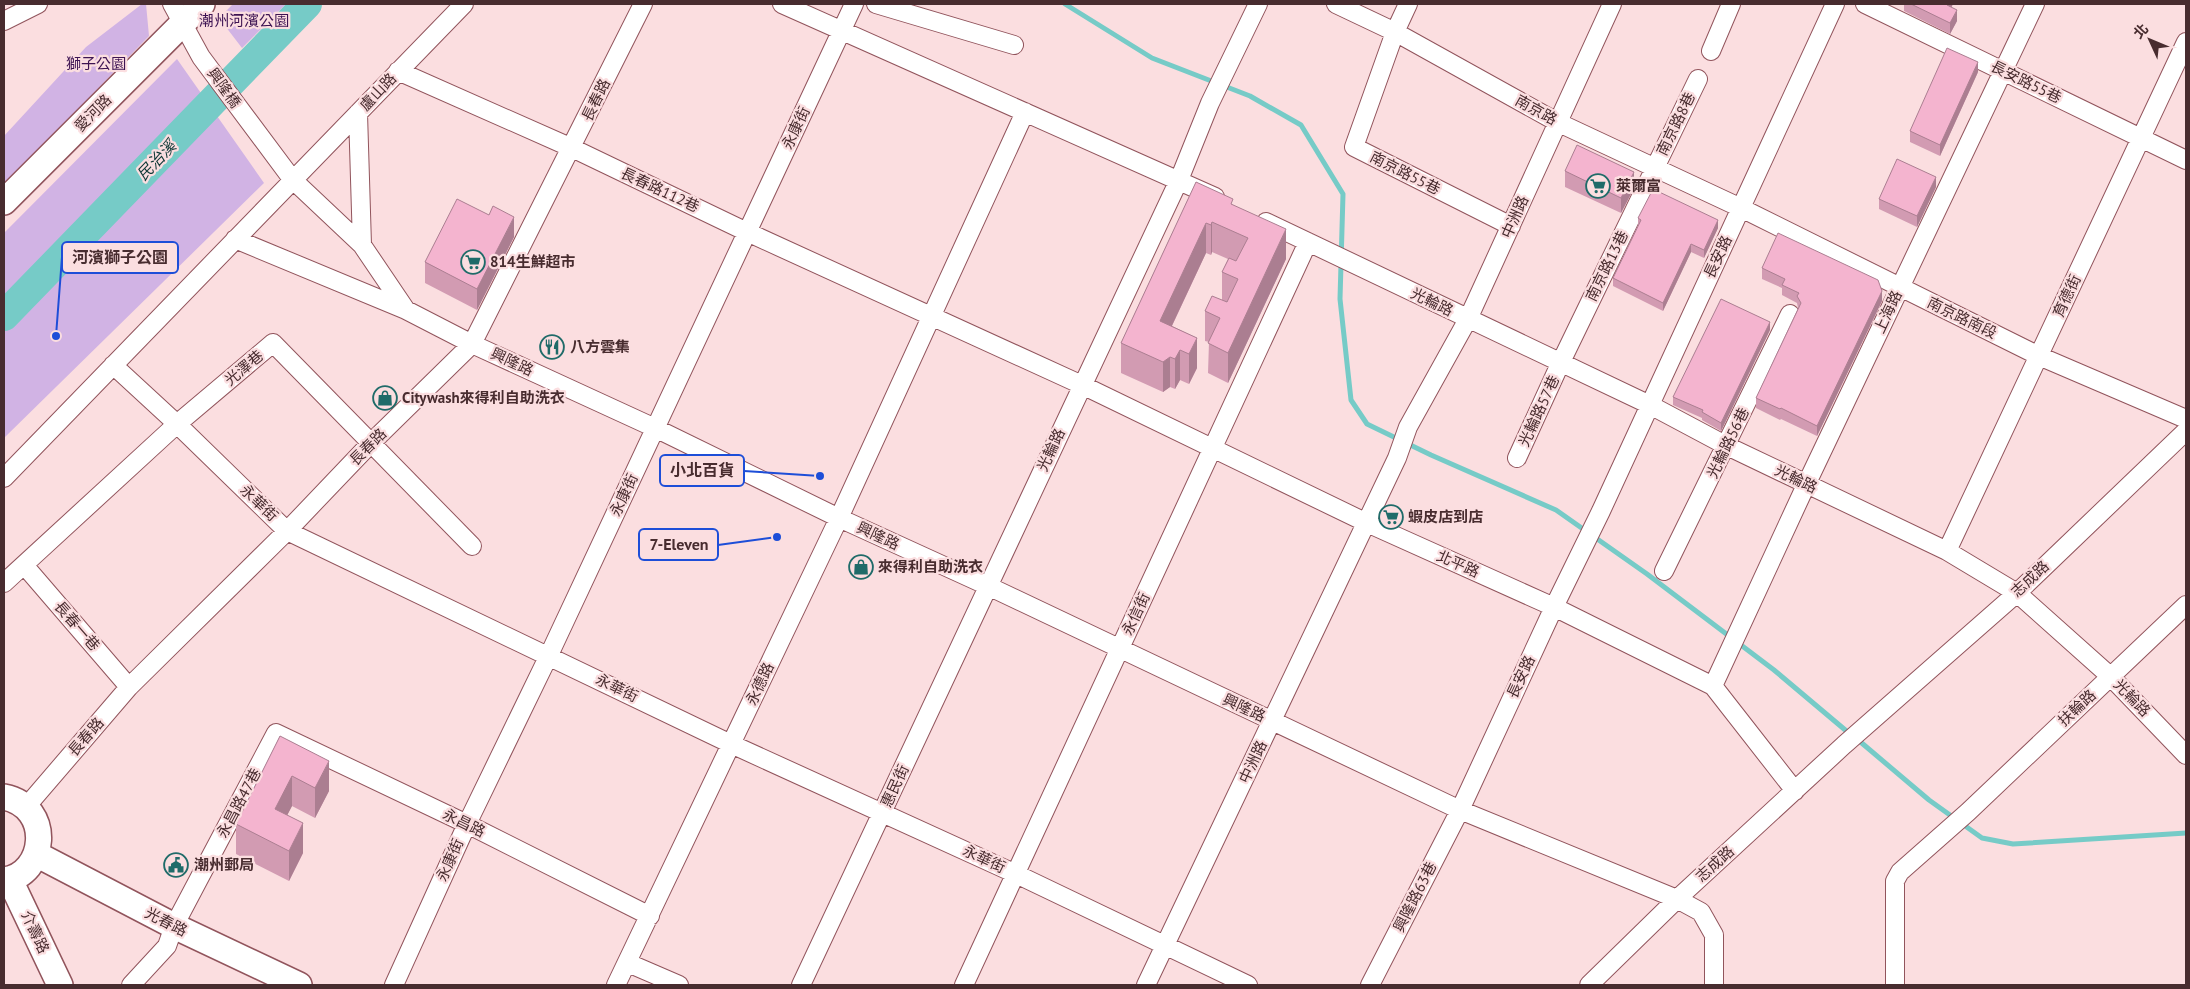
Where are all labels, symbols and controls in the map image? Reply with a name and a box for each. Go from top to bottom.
park label: 潮州河濱公園 [199,11,289,30]
north arrow [2125,15,2175,65]
text: 北 [2129,20,2152,42]
park label: 獅子公園 [66,54,126,73]
street label: 長安路55巷 [1988,56,2065,107]
street label: 興隆橋 [203,64,245,111]
street label: 盧山路 [355,69,400,114]
street label: 長春路 [577,75,614,124]
street label: 南京路8巷 [1652,89,1699,159]
street label: 愛河路 [70,90,115,135]
street label: 南京路 [1512,90,1561,129]
street label: 永康街 [777,103,814,152]
water label: 民治溪 [132,134,181,184]
street label: 南京路55巷 [1367,147,1444,198]
street label: 長春路112巷 [618,163,703,216]
supermarket icon: 萊爾富 [1585,173,1611,199]
place label: 萊爾富 [1616,176,1661,195]
street label: 中洲路 [1497,192,1532,241]
street label: 南京路13巷 [1581,227,1632,304]
street label: 長安路 [1699,232,1736,281]
callout: 河濱獅子公園 [62,242,178,273]
text: 河濱獅子公園 [72,247,168,267]
supermarket icon: 814生鮮超市 [460,249,486,275]
place label: 814生鮮超市 [490,252,576,271]
street label: 育德街 [2048,271,2085,320]
street label: 光輪路 [1408,283,1457,320]
street label: 上海路 [1869,287,1906,336]
street label: 南京路南段 [1924,293,2000,343]
restaurant icon: 八方雲集 [539,334,565,360]
place label: 八方雲集 [570,337,630,356]
street label: 興隆路 [488,343,537,380]
street label: 光澤巷 [220,346,267,389]
street label: 光輪路57巷 [1514,372,1563,449]
shop icon: Citywash來得利自助洗衣 [372,385,398,411]
place label: Citywash來得利自助洗衣 [402,388,565,407]
street label: 光輪路56巷 [1702,404,1753,481]
street label: 長春路 [345,424,390,469]
street label: 光輪路 [1032,425,1069,474]
callout: 小北百貨 [660,455,744,486]
text: 小北百貨 [670,460,734,480]
street label: 光輪路 [1772,460,1821,497]
street label: 永康街 [605,470,642,519]
street label: 永華街 [237,480,282,525]
supermarket icon: 蝦皮店到店 [1378,504,1404,530]
place label: 蝦皮店到店 [1408,507,1483,526]
street label: 興隆路 [854,517,903,554]
callout: 7-Eleven [639,529,718,560]
text: 7-Eleven [649,534,709,554]
street label: 北平路 [1434,546,1483,581]
shop icon: 來得利自助洗衣 [848,554,874,580]
street label: 志成路 [2007,556,2053,601]
place label: 來得利自助洗衣 [878,557,983,576]
street label: 永信街 [1117,589,1154,638]
street label: 長春一巷 [51,597,104,655]
street label: 長安路 [1502,652,1539,701]
street label: 永德路 [741,659,778,708]
street label: 永華街 [593,669,642,706]
street label: 光輪路 [2110,675,2155,720]
street label: 扶輪路 [2054,685,2100,730]
street label: 興隆路 [1220,689,1269,726]
street label: 長春路 [64,713,108,760]
street label: 中洲路 [1234,737,1271,786]
street label: 惠民街 [876,761,913,810]
street label: 永昌路47巷 [212,765,265,841]
street label: 永昌路 [440,804,489,841]
street label: 永康街 [432,835,467,884]
street label: 永華街 [960,840,1009,877]
street label: 志成路 [1692,842,1738,886]
public building icon: 潮州郵局 [163,852,189,878]
place label: 潮州郵局 [194,855,254,874]
street label: 興隆路63巷 [1389,858,1440,935]
street label: 光春路 [142,903,191,940]
street label: 介壽路 [17,907,54,956]

